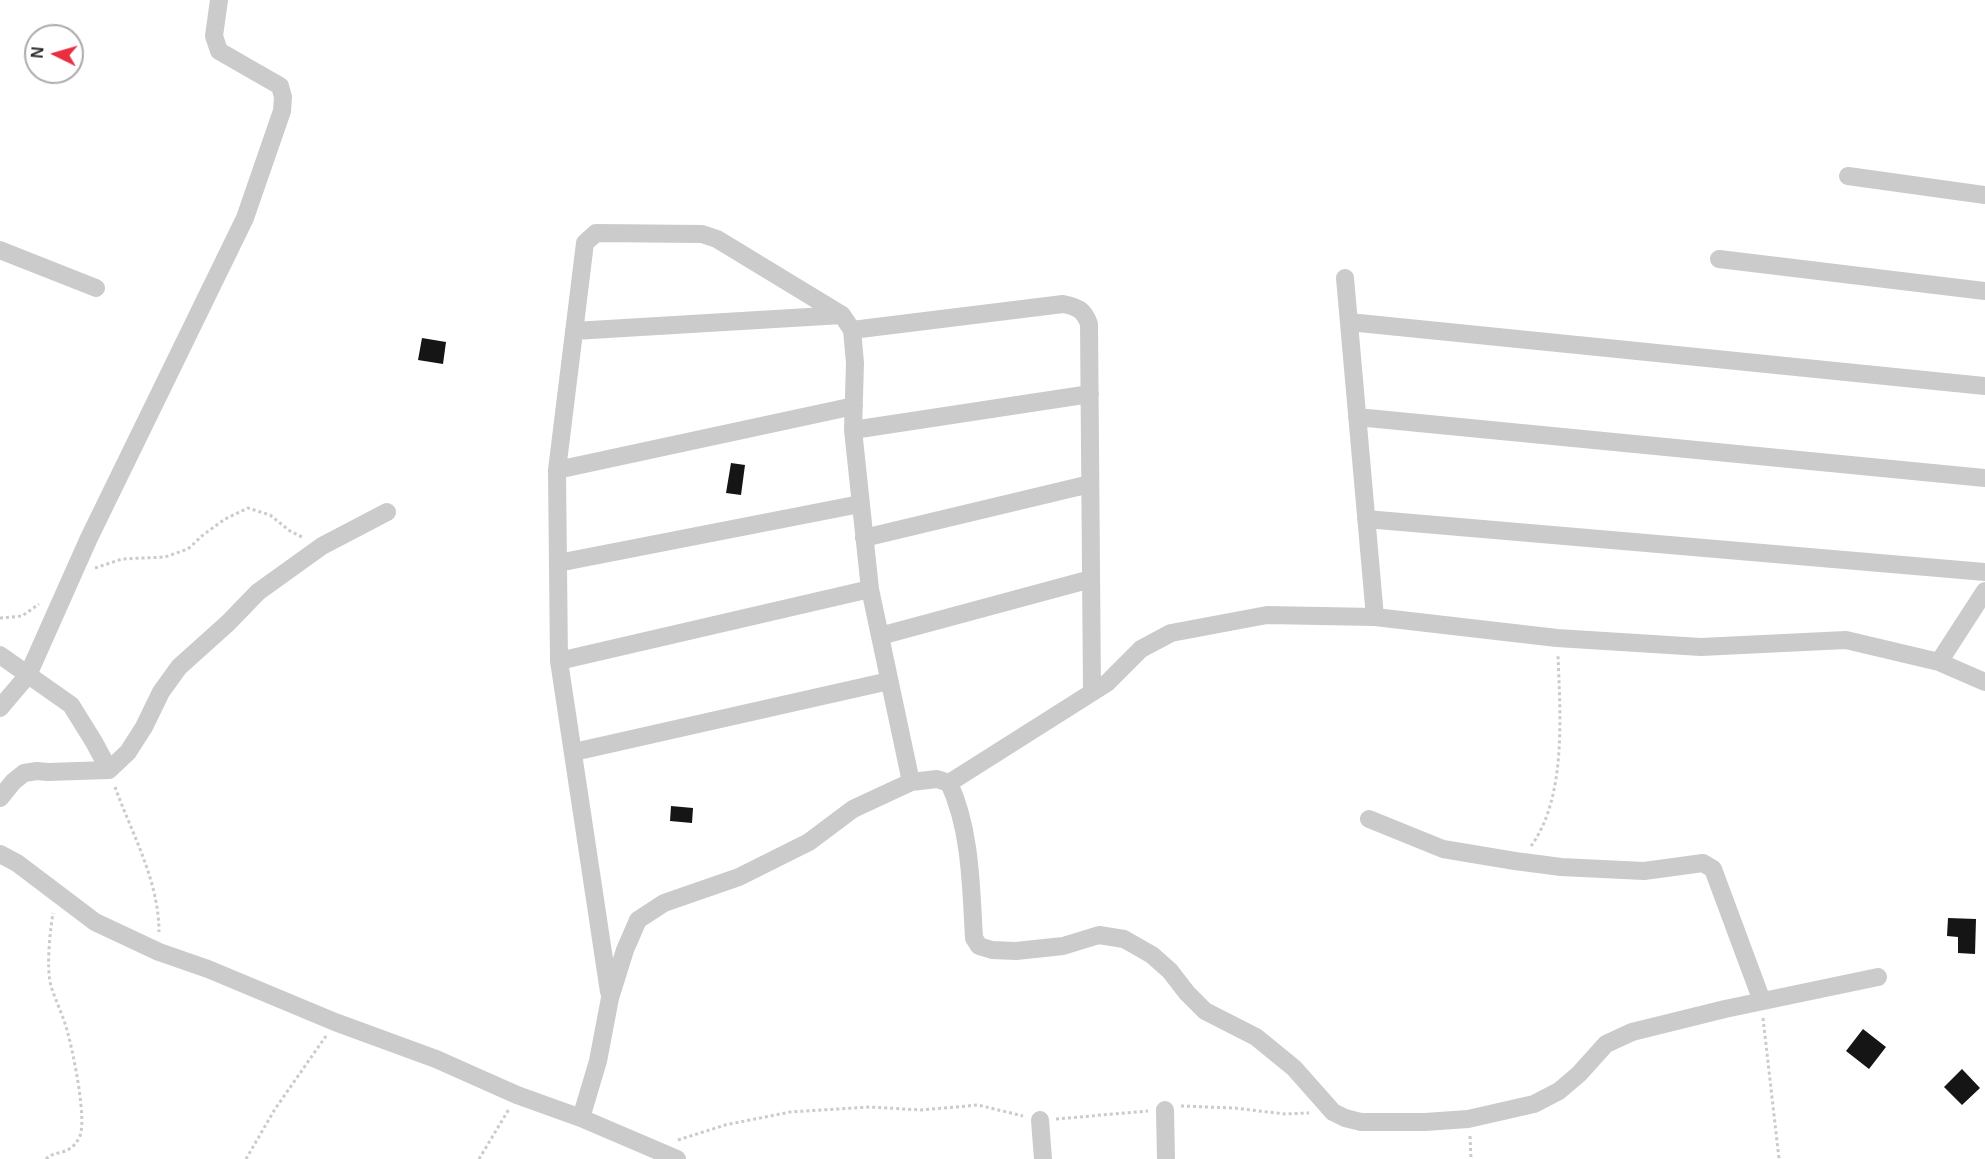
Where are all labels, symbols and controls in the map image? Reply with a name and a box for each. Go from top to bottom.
north arrow [24,24,84,84]
text: N [29,46,47,59]

